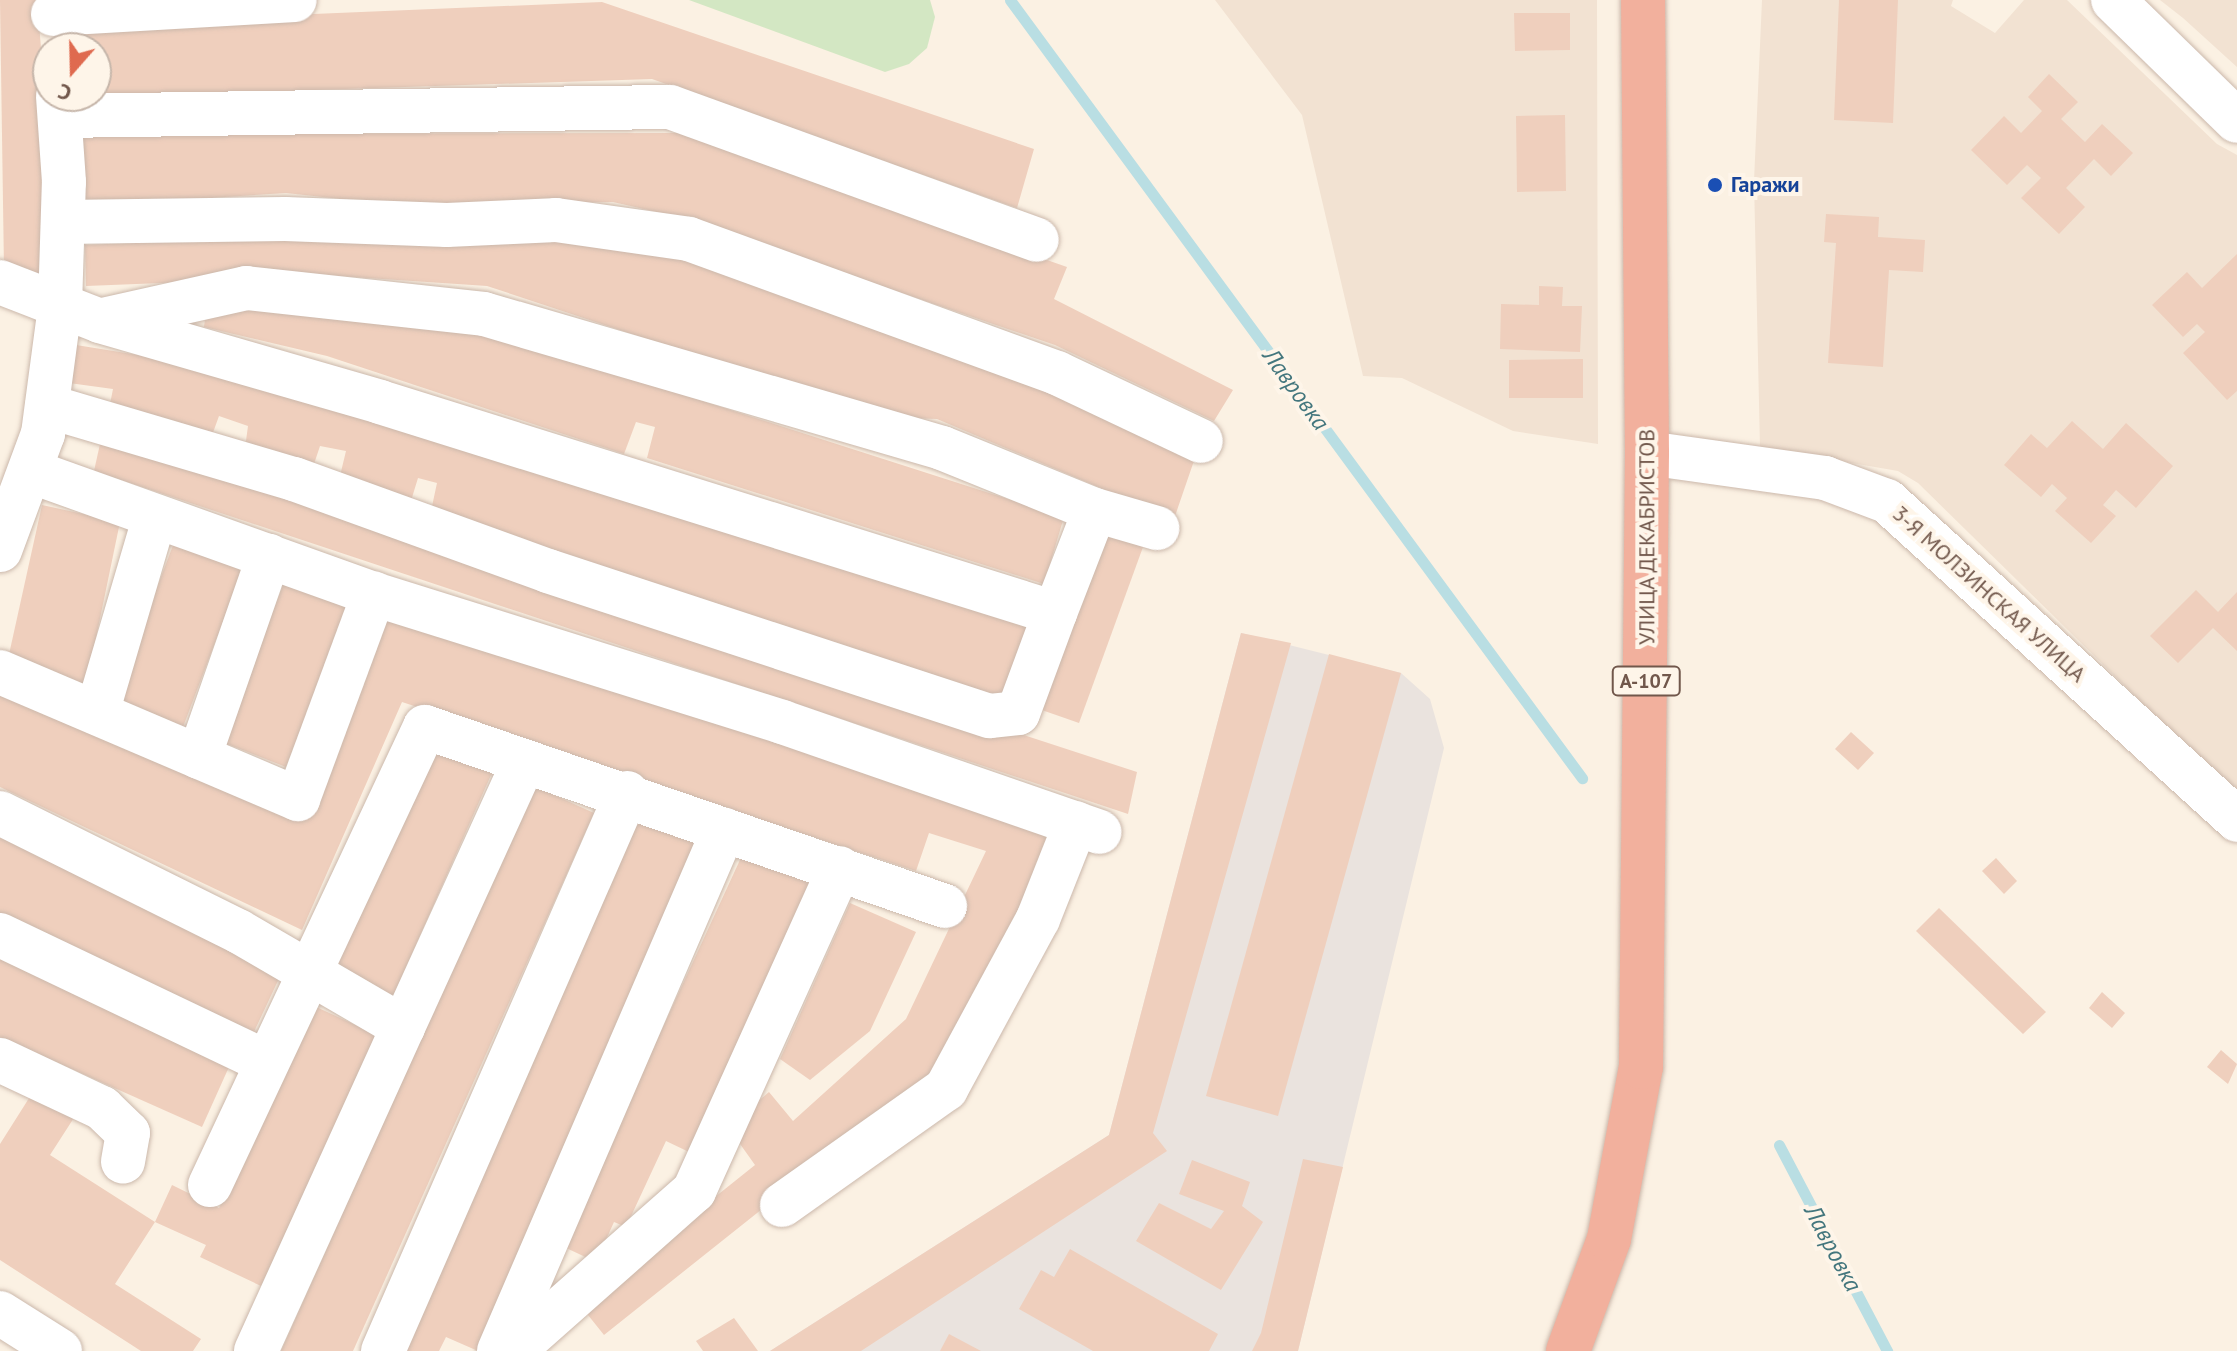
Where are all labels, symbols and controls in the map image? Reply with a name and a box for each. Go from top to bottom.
north arrow [32,32,112,112]
text: С [54,77,75,108]
place label: Гаражи [1731,172,1799,198]
marker: Гаражи [1706,176,1724,194]
water label: Лавровка [1257,342,1335,436]
street label: УЛИЦА ДЕКАБРИСТОВ [1634,428,1660,646]
street label: 3-Я МОЛЗИНСКАЯ УЛИЦА [1887,500,2091,688]
road number: А-107 [1610,665,1682,697]
water label: Лавровка [1798,1200,1868,1296]

